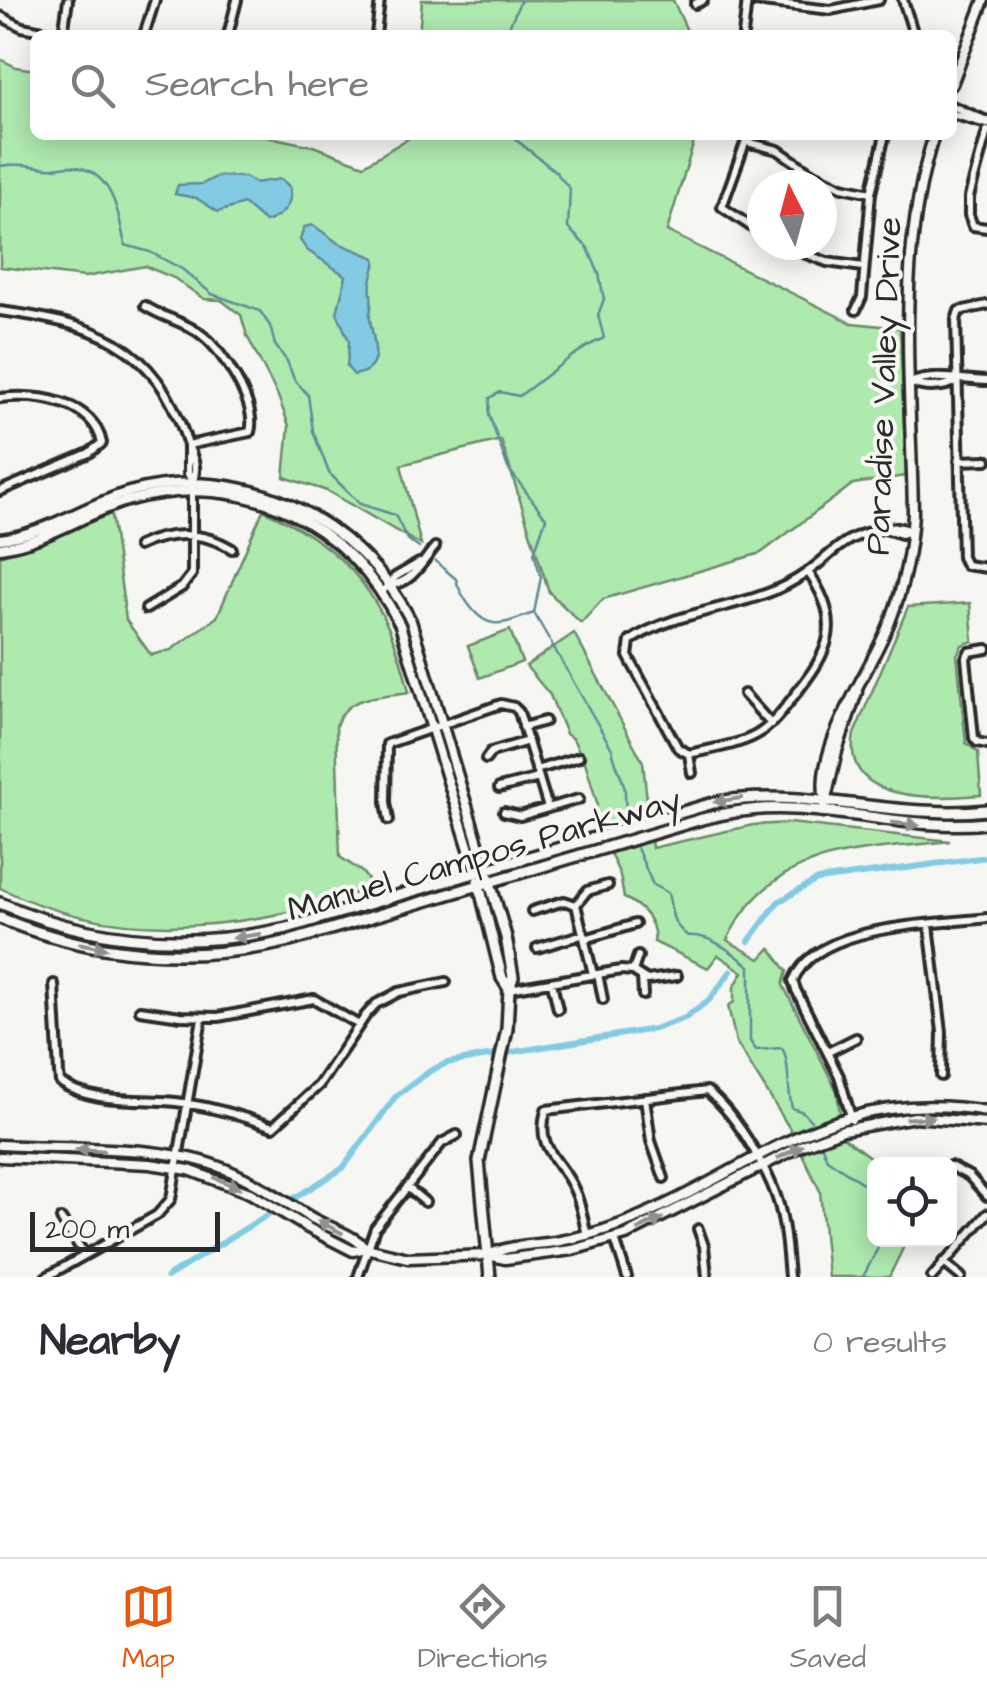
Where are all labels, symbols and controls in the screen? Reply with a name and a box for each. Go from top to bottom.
search box [30,30,957,140]
icon: search [65,58,120,113]
text: Search here [145,59,369,111]
north arrow [747,170,837,260]
street label: Paradise Valley Drive [854,216,915,556]
street label: Manuel Campos Parkway [281,775,687,936]
one-way arrow [712,793,743,809]
one-way arrow [889,816,921,832]
one-way arrow [231,929,262,944]
one-way arrow [78,939,109,955]
one-way arrow [905,1109,937,1125]
one-way arrow [74,1142,106,1158]
one-way arrow [775,1144,804,1161]
map controls [867,1157,957,1247]
button: locate [867,1157,957,1247]
one-way arrow [212,1175,242,1191]
scale bar [30,1207,220,1252]
text: 200 m [45,1210,129,1249]
one-way arrow [636,1216,665,1233]
one-way arrow [316,1219,345,1236]
text: Nearby [40,1313,180,1371]
text: 0 results [813,1320,947,1365]
tab: Map [121,1579,176,1678]
tab: Directions [418,1579,548,1678]
tab: Saved [790,1579,866,1678]

